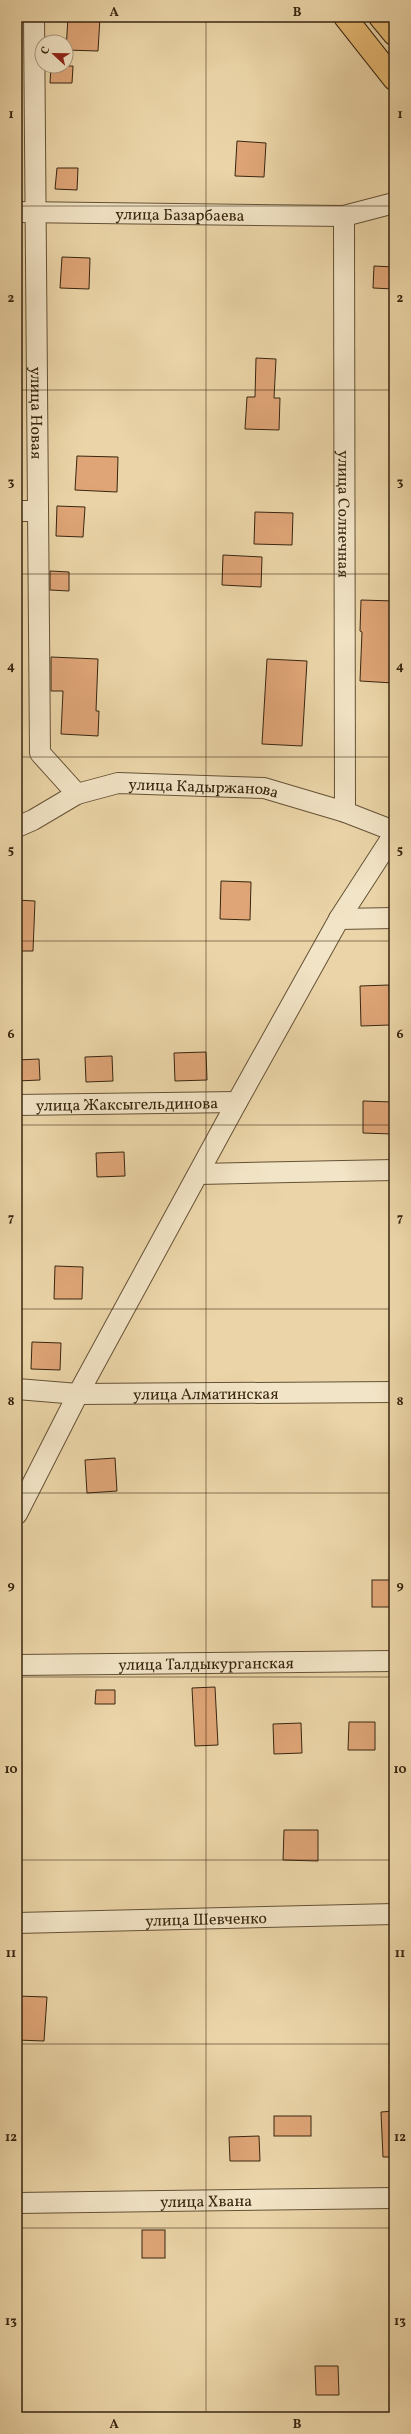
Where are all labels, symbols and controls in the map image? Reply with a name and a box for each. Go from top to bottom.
text: A [109,4,119,22]
text: B [293,4,302,22]
north arrow [34,34,74,74]
text: С [38,45,54,57]
text: 1 [8,106,14,124]
text: 1 [397,106,403,124]
street label: улица Базарбаева [115,204,245,228]
text: 2 [8,290,15,308]
text: 2 [397,290,404,308]
street label: улица Новая [24,367,47,459]
street label: улица Солнечная [331,450,354,578]
text: 3 [8,474,15,492]
text: 3 [397,474,404,492]
text: 4 [7,658,15,676]
text: 4 [396,658,404,676]
street label: улица Кадыржанова [128,774,281,805]
text: 5 [8,842,14,860]
text: 5 [397,842,403,860]
text: 6 [7,1026,15,1044]
text: 6 [396,1026,404,1044]
street label: улица Жаксыгельдинова [36,1093,218,1118]
text: 7 [8,1210,14,1228]
text: 7 [397,1210,403,1228]
street label: улица Алматинская [133,1384,279,1407]
text: 8 [7,1393,15,1411]
text: 8 [396,1393,404,1411]
text: 9 [7,1577,15,1595]
text: 9 [396,1577,404,1595]
street label: улица Талдыкурганская [118,1653,294,1677]
text: 10 [4,1761,18,1779]
text: 10 [393,1761,407,1779]
street label: улица Шевченко [145,1908,267,1933]
text: 11 [6,1945,16,1963]
text: 11 [395,1945,405,1963]
text: 12 [5,2129,17,2147]
text: 12 [394,2129,406,2147]
street label: улица Хвана [160,2191,252,2214]
text: 13 [5,2313,17,2331]
text: 13 [394,2313,406,2331]
text: A [109,2416,119,2434]
text: B [293,2416,302,2434]

